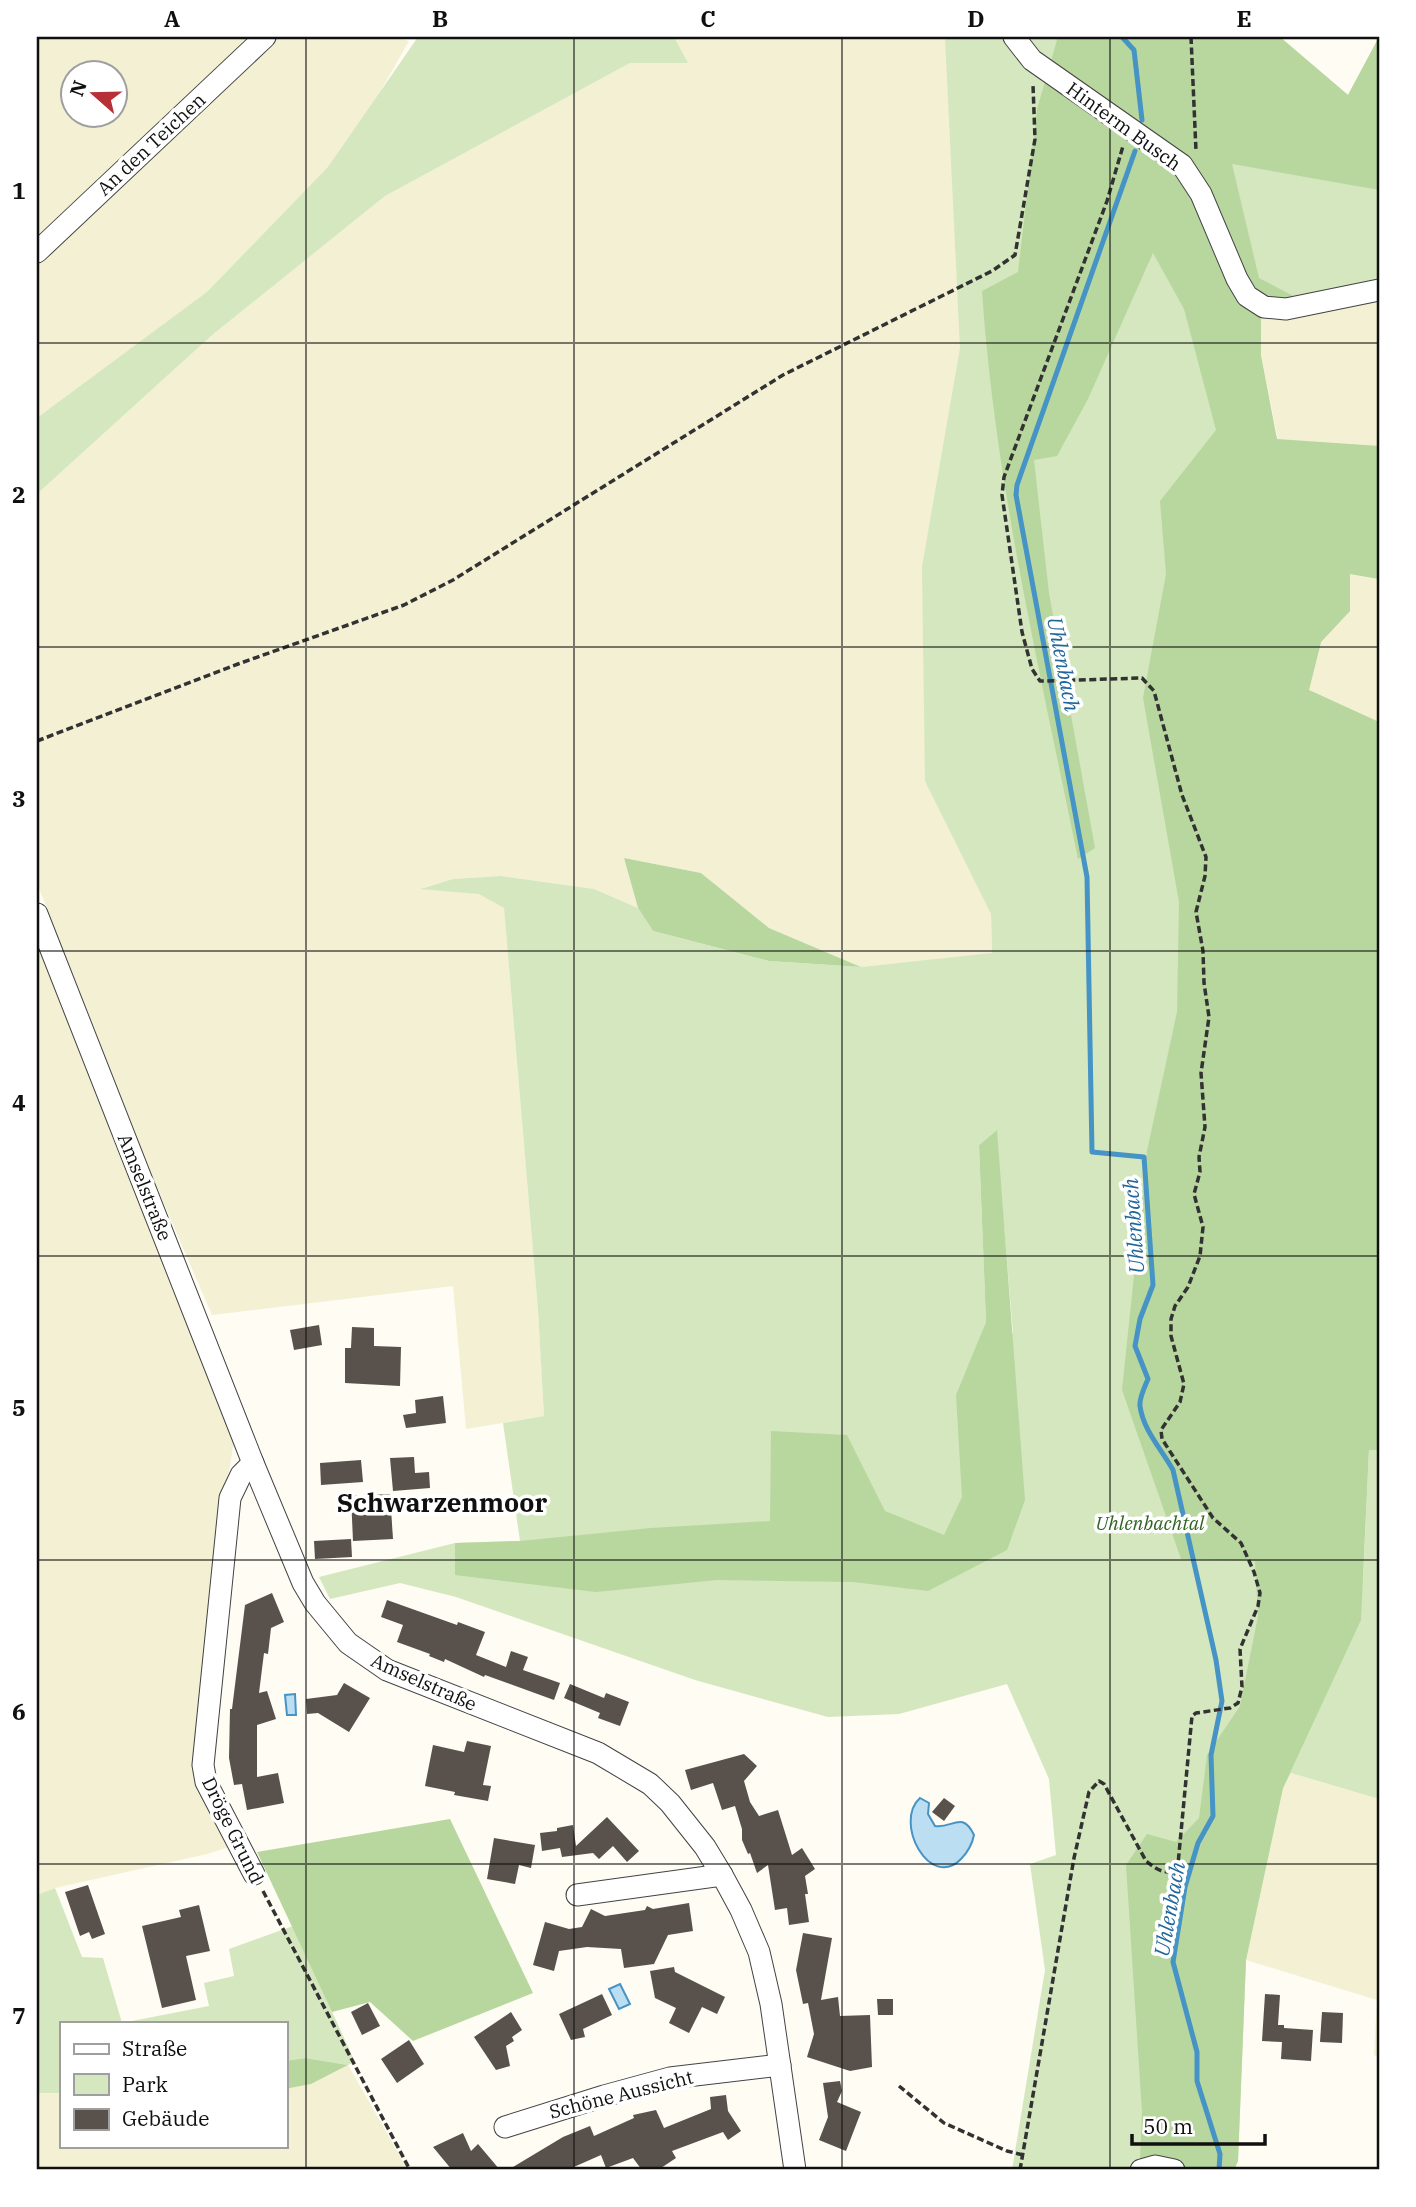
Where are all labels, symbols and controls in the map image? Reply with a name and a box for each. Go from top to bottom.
text: A [164,3,180,33]
text: B [432,3,448,33]
text: C [700,3,716,33]
text: D [967,3,985,33]
text: E [1236,3,1252,33]
north arrow [60,60,130,130]
street label: Hinterm Busch [1062,76,1186,176]
text: N [64,77,92,99]
street label: An den Teichen [92,88,210,200]
text: 1 [12,175,26,205]
text: 2 [12,479,26,509]
water label: Uhlenbach [1041,614,1087,714]
text: 3 [12,783,26,813]
text: 4 [12,1087,26,1117]
street label: Amselstraße [113,1130,177,1244]
water label: Uhlenbach [1116,1177,1150,1275]
text: 5 [12,1392,26,1422]
district label: Schwarzenmoor [337,1485,547,1519]
park label: Uhlenbachtal [1096,1511,1205,1535]
street label: Amselstraße [367,1648,481,1716]
text: 6 [12,1696,26,1726]
street label: Dröge Grund [197,1773,269,1887]
water label: Uhlenbach [1147,1859,1191,1959]
text: 7 [12,2000,26,2030]
legend [60,2022,287,2148]
text: Straße [122,2034,187,2062]
street label: Schöne Aussicht [547,2064,696,2123]
text: Park [122,2070,169,2098]
scale bar [1132,2102,1266,2146]
text: Gebäude [122,2104,210,2132]
text: 50 m [1143,2112,1193,2140]

